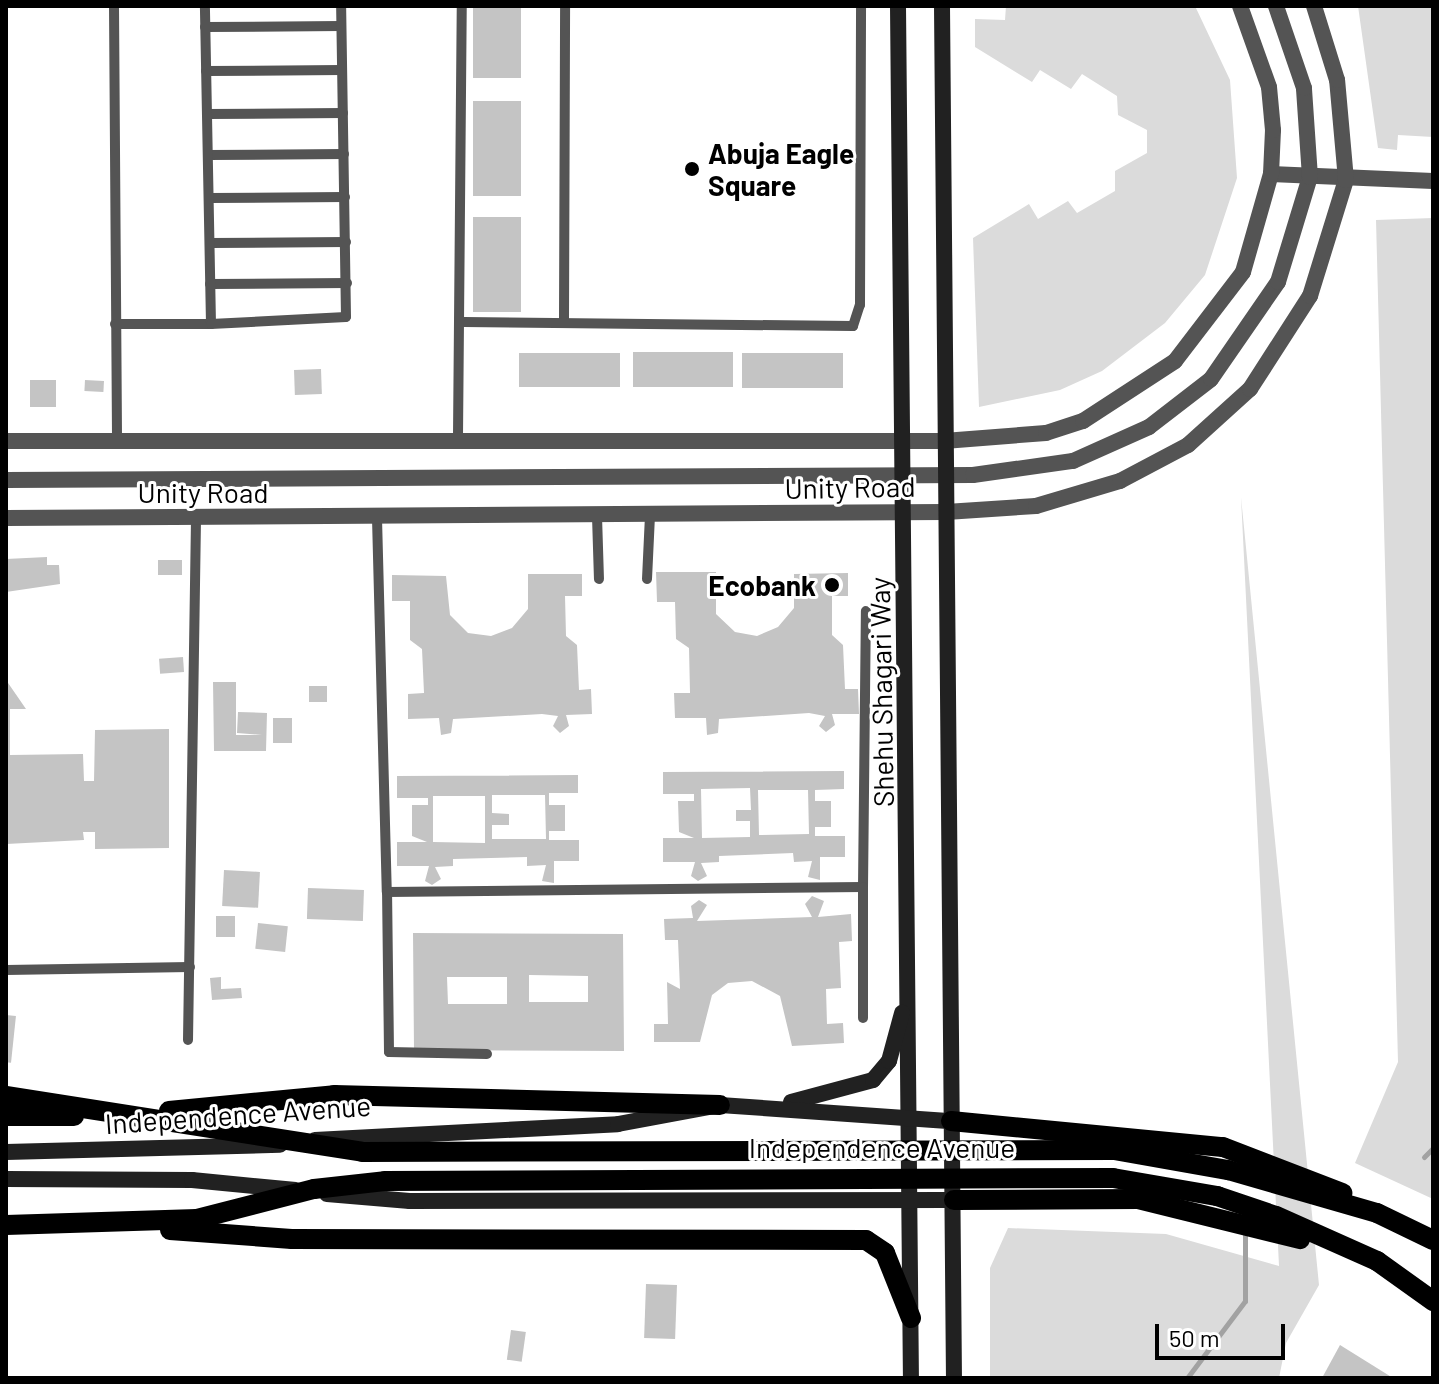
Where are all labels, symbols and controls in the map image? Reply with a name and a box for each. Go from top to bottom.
place label: Abuja Eagle Square [708,136,854,202]
marker: Abuja Eagle Square [683,160,701,178]
street label: Unity Road [784,469,916,505]
street label: Unity Road [138,475,268,509]
place label: Ecobank [708,568,816,602]
marker: Ecobank [823,576,841,594]
street label: Shehu Shagari Way [862,577,900,807]
street label: Independence Avenue [104,1088,372,1140]
street label: Independence Avenue [749,1130,1015,1164]
scale bar [1159,1308,1289,1358]
text: 50 m [1169,1323,1220,1352]

